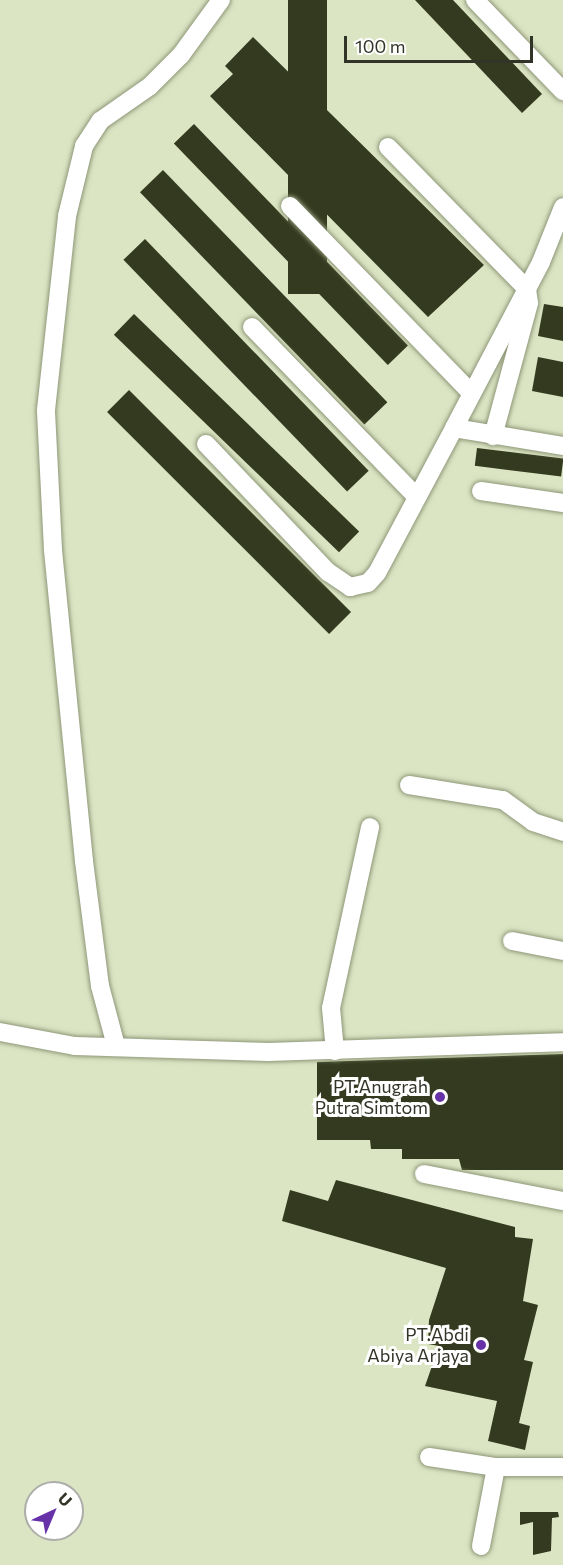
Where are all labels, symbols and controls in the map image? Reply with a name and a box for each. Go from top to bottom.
scale bar [347,24,536,62]
text: 100 m [355,35,405,57]
place label: PT.Anugrah Putra Simtom [315,1076,428,1118]
marker: PT.Anugrah Putra Simtom [433,1090,447,1104]
place label: PT.Abdi Abiya Arjaya [367,1324,469,1366]
marker: PT.Abdi Abiya Arjaya [474,1338,488,1352]
north arrow [24,1481,84,1541]
text: U [55,1488,76,1510]

